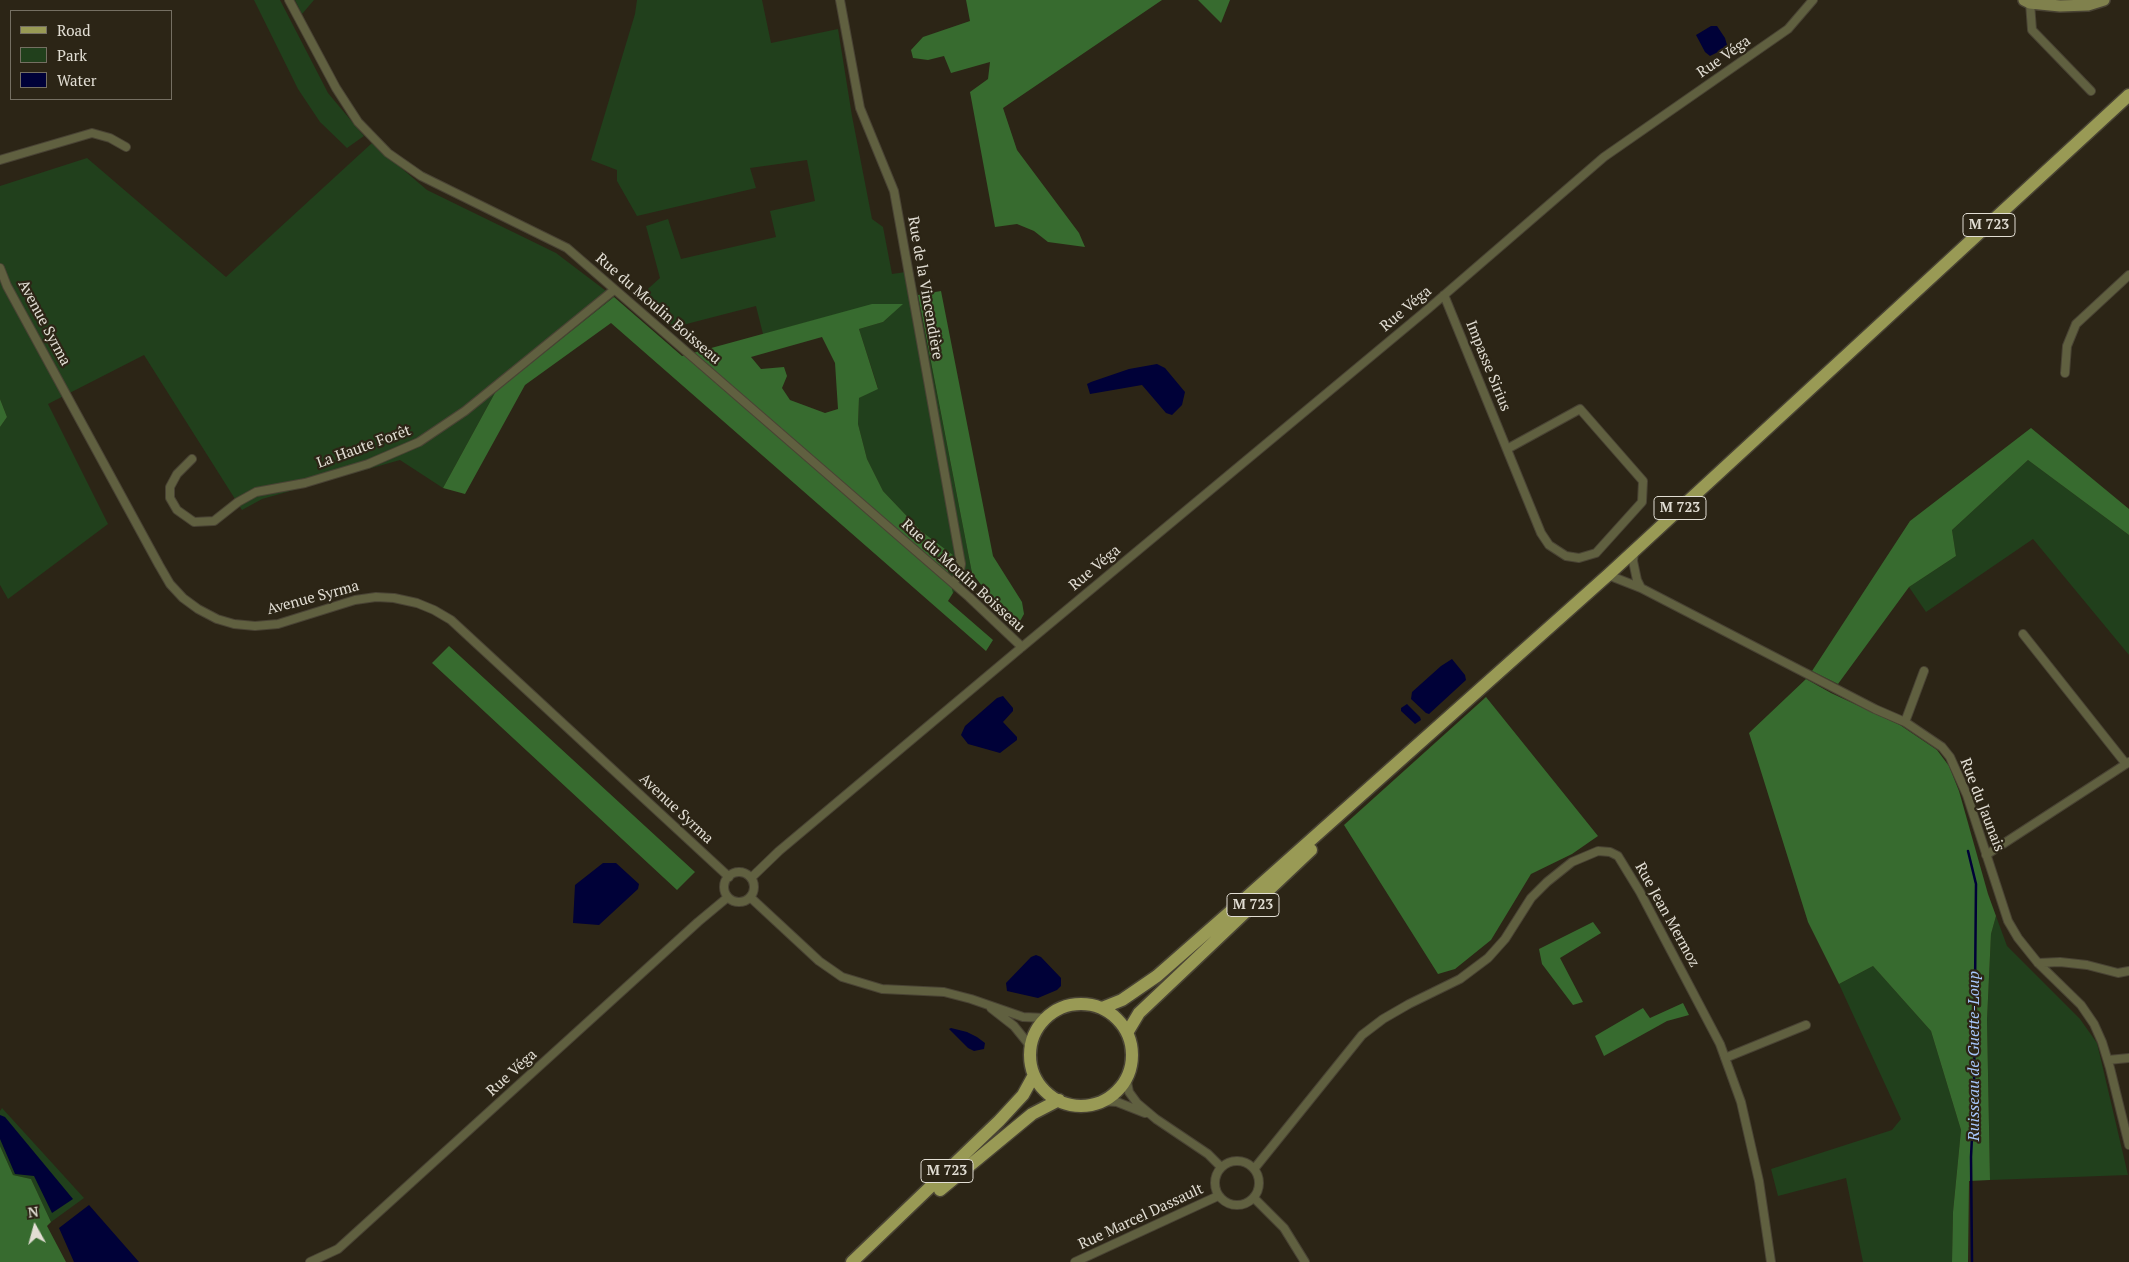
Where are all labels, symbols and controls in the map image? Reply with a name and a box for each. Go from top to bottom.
legend [10,10,172,100]
text: Road [57,20,90,40]
street label: Rue Véga [1694,32,1754,82]
text: Park [57,45,87,65]
text: Water [57,70,96,90]
road number: M 723 [1963,214,2015,236]
street label: Rue de la Vincendière [904,215,946,361]
street label: Rue du Moulin Boisseau [592,250,724,368]
street label: Avenue Syrma [14,277,74,369]
street label: Rue Véga [1377,282,1435,336]
street label: Impasse Sirius [1462,318,1514,414]
street label: La Haute Forêt [315,422,413,472]
road number: M 723 [1654,496,1706,520]
street label: Rue du Moulin Boisseau [897,516,1029,636]
street label: Rue Véga [1066,541,1124,595]
street label: Avenue Syrma [265,577,361,619]
street label: Rue du Jaunais [1956,756,2008,854]
street label: Avenue Syrma [635,770,717,848]
street label: Rue Jean Mermoz [1631,860,1703,970]
road number: M 723 [1227,894,1279,916]
water label: Ruisseau de Guette-Loup [1964,971,1984,1141]
street label: Rue Véga [483,1046,541,1100]
road number: M 723 [921,1160,973,1182]
street label: Rue Marcel Dassault [1076,1180,1206,1254]
north arrow [10,1202,60,1252]
text: N [27,1202,40,1222]

